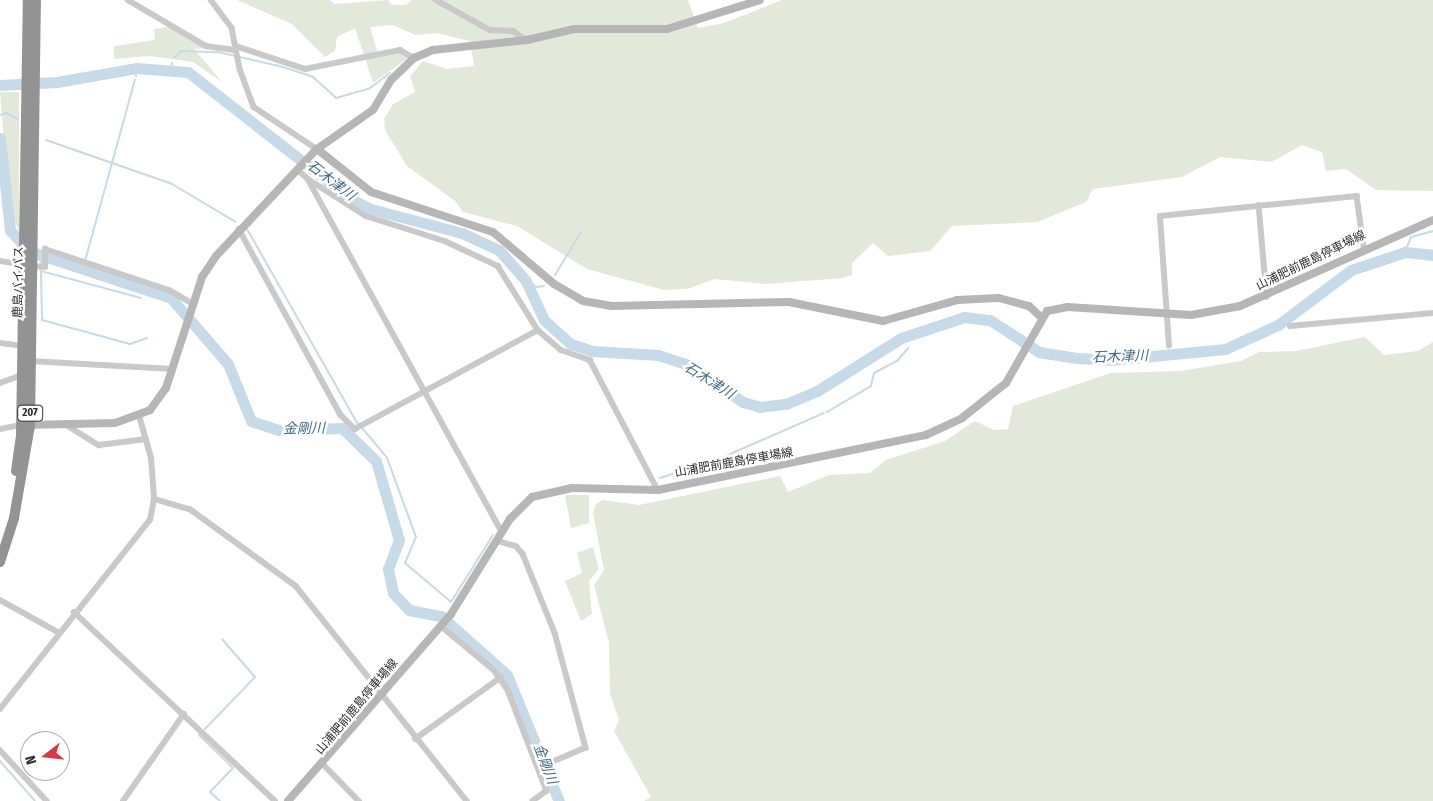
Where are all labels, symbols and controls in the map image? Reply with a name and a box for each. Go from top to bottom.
water label: 石木津川 [304,157,358,205]
street label: 山浦肥前鹿島停車場線 [1254,228,1368,294]
street label: 鹿島バイパス [11,246,27,318]
water label: 石木津川 [1092,348,1148,366]
water label: 石木津川 [681,359,737,403]
road number: 207 [16,404,44,422]
water label: 金剛川 [283,420,325,438]
street label: 山浦肥前鹿島停車場線 [674,445,794,481]
street label: 山浦肥前鹿島停車場線 [313,656,401,758]
north arrow [20,731,70,781]
water label: 金剛川 [530,741,560,787]
text: N [22,754,40,766]

